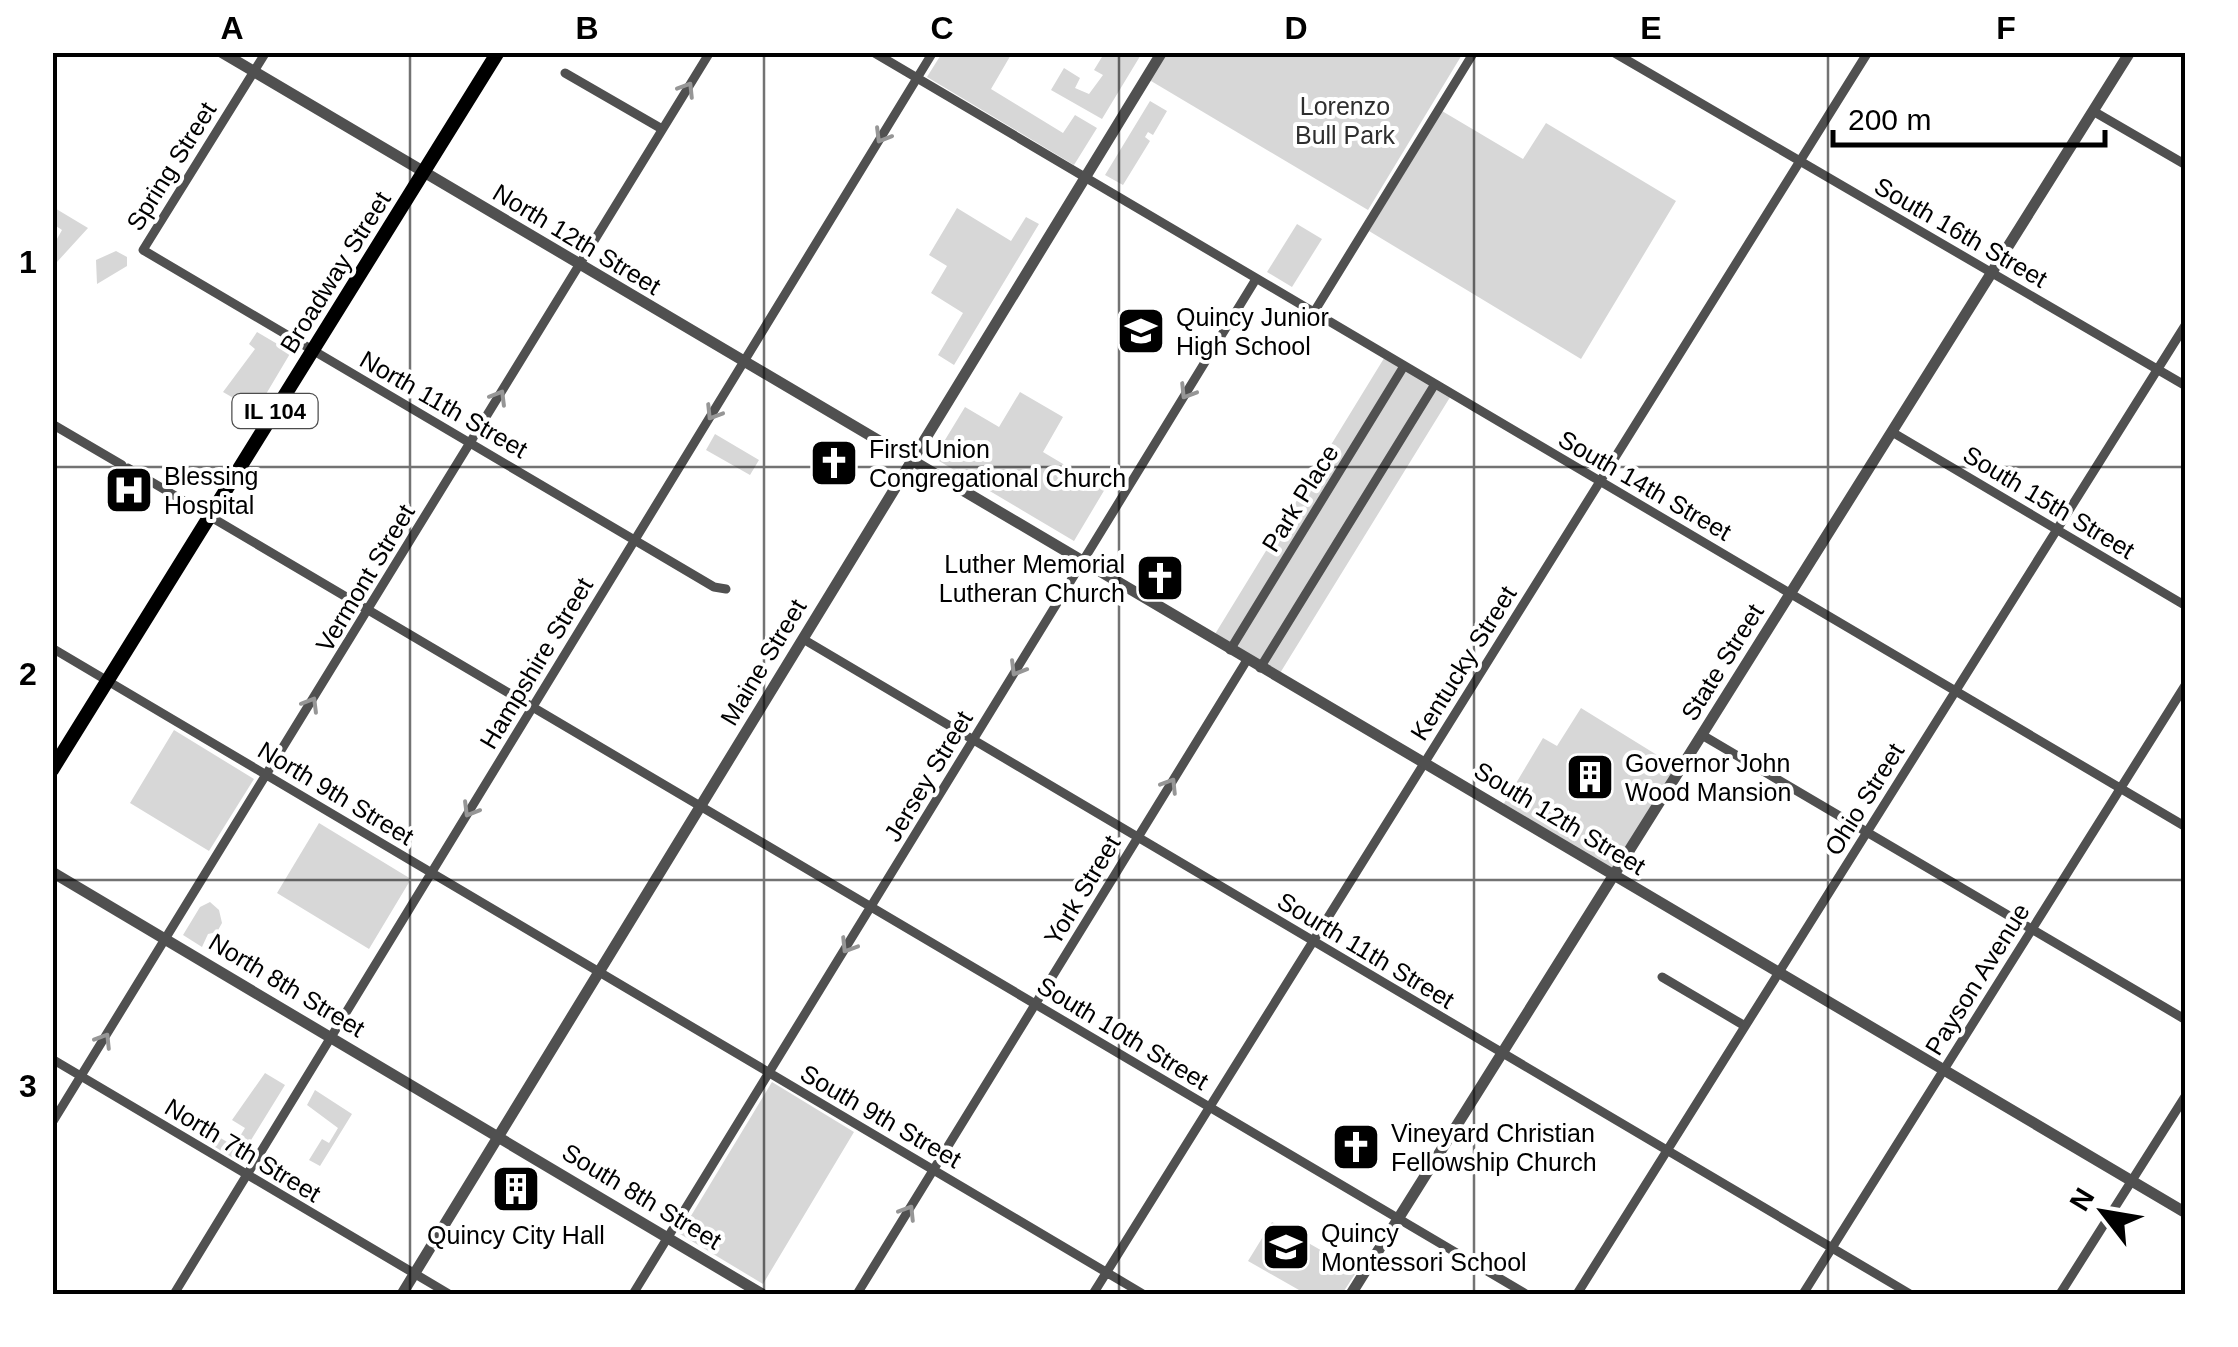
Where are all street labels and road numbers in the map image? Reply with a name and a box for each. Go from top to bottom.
street label: Spring Street [120,97,222,235]
street label: South 16th Street [1870,171,2052,293]
street label: North 12th Street [488,178,666,300]
street label: Broadway Street [274,186,396,358]
street label: North 11th Street [355,345,533,463]
road number: IL 104 [232,394,318,428]
street label: South 14th Street [1554,424,1736,546]
street label: Park Place [1256,439,1344,557]
street label: South 15th Street [1958,440,2140,564]
street label: Vermont Street [310,499,420,657]
street label: Hampshire Street [474,572,598,754]
street label: Kentucky Street [1404,581,1522,745]
street label: Maine Street [714,594,812,730]
street label: State Street [1675,599,1769,725]
street label: Jersey Street [878,706,978,846]
street label: North 9th Street [253,736,419,850]
street label: Ohio Street [1819,738,1909,860]
street label: South 12th Street [1469,756,1651,880]
street label: York Street [1038,830,1126,950]
street label: Sourth 11th Street [1273,886,1459,1014]
street label: Payson Avenue [1919,898,2035,1060]
street label: North 8th Street [204,928,370,1042]
street label: South 10th Street [1032,971,1214,1095]
street label: South 9th Street [796,1059,966,1173]
street label: North 7th Street [160,1093,326,1207]
street label: South 8th Street [557,1137,727,1255]

